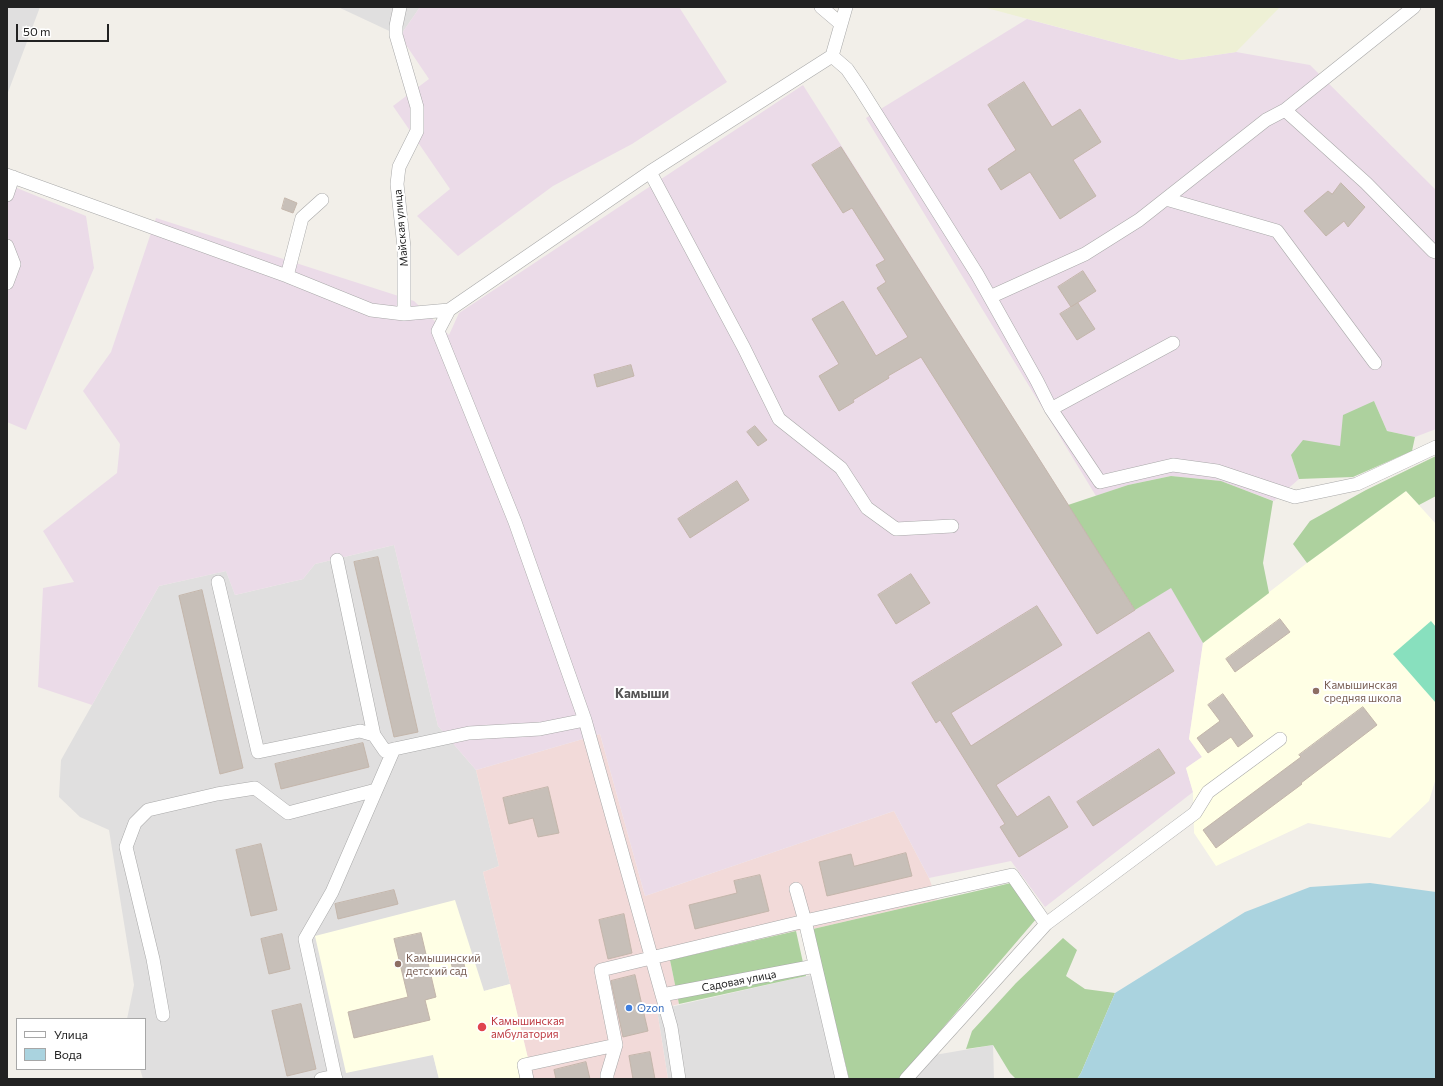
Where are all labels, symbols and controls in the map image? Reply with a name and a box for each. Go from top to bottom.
scale bar [18,16,111,42]
text: 50 m [23,24,51,38]
street label: Майская улица [391,189,411,267]
place label: Камышинская средняя школа [1324,678,1401,704]
district label: Камыши [615,686,669,702]
marker: Камышинская средняя школа [1311,686,1321,696]
place label: Камышинский детский сад [406,951,481,977]
marker: Камышинский детский сад [393,959,403,969]
street label: Садовая улица [701,967,777,995]
place label: Ozon [637,1001,664,1015]
marker: Ozon [624,1003,634,1013]
place label: Камышинская амбулатория [491,1014,564,1040]
legend [16,1018,146,1070]
marker: Камышинская амбулатория [476,1021,488,1033]
text: Улица [54,1027,88,1041]
text: Вода [54,1047,82,1061]

